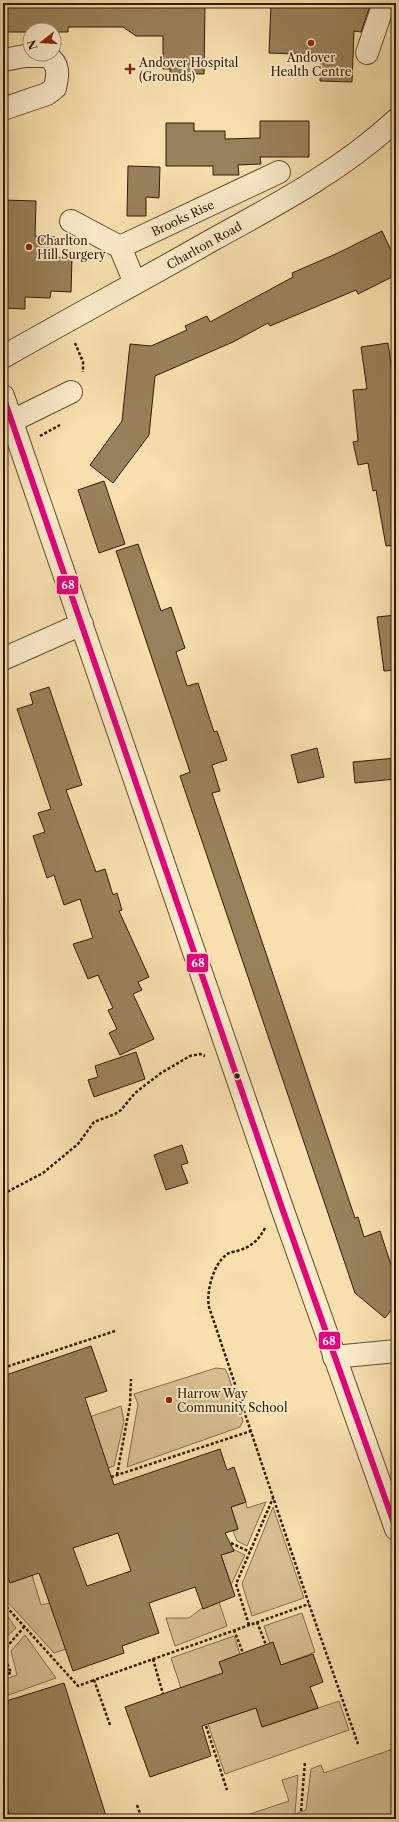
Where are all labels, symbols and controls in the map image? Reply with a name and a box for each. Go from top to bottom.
north arrow [22,22,62,62]
text: N [24,38,41,52]
marker: Andover Health Centre [306,38,316,48]
place label: Andover Health Centre [271,50,352,79]
place label: Andover Hospital (Grounds) [138,55,239,84]
marker: Andover Hospital (Grounds) [124,63,136,75]
street label: Brooks Rise [149,196,216,239]
street label: Charlton Road [164,218,245,272]
place label: Charlton Hill Surgery [37,233,106,262]
marker: Charlton Hill Surgery [24,242,34,252]
line badge: 68 [56,575,79,595]
text: 68 [61,578,75,592]
line badge: 68 [186,953,209,973]
text: 68 [191,956,205,970]
unlabelled marker [232,1071,242,1081]
line badge: 68 [318,1331,341,1350]
text: 68 [322,1334,336,1348]
place label: Harrow Way Community School [177,1386,288,1415]
marker: Harrow Way Community School [164,1395,174,1405]

